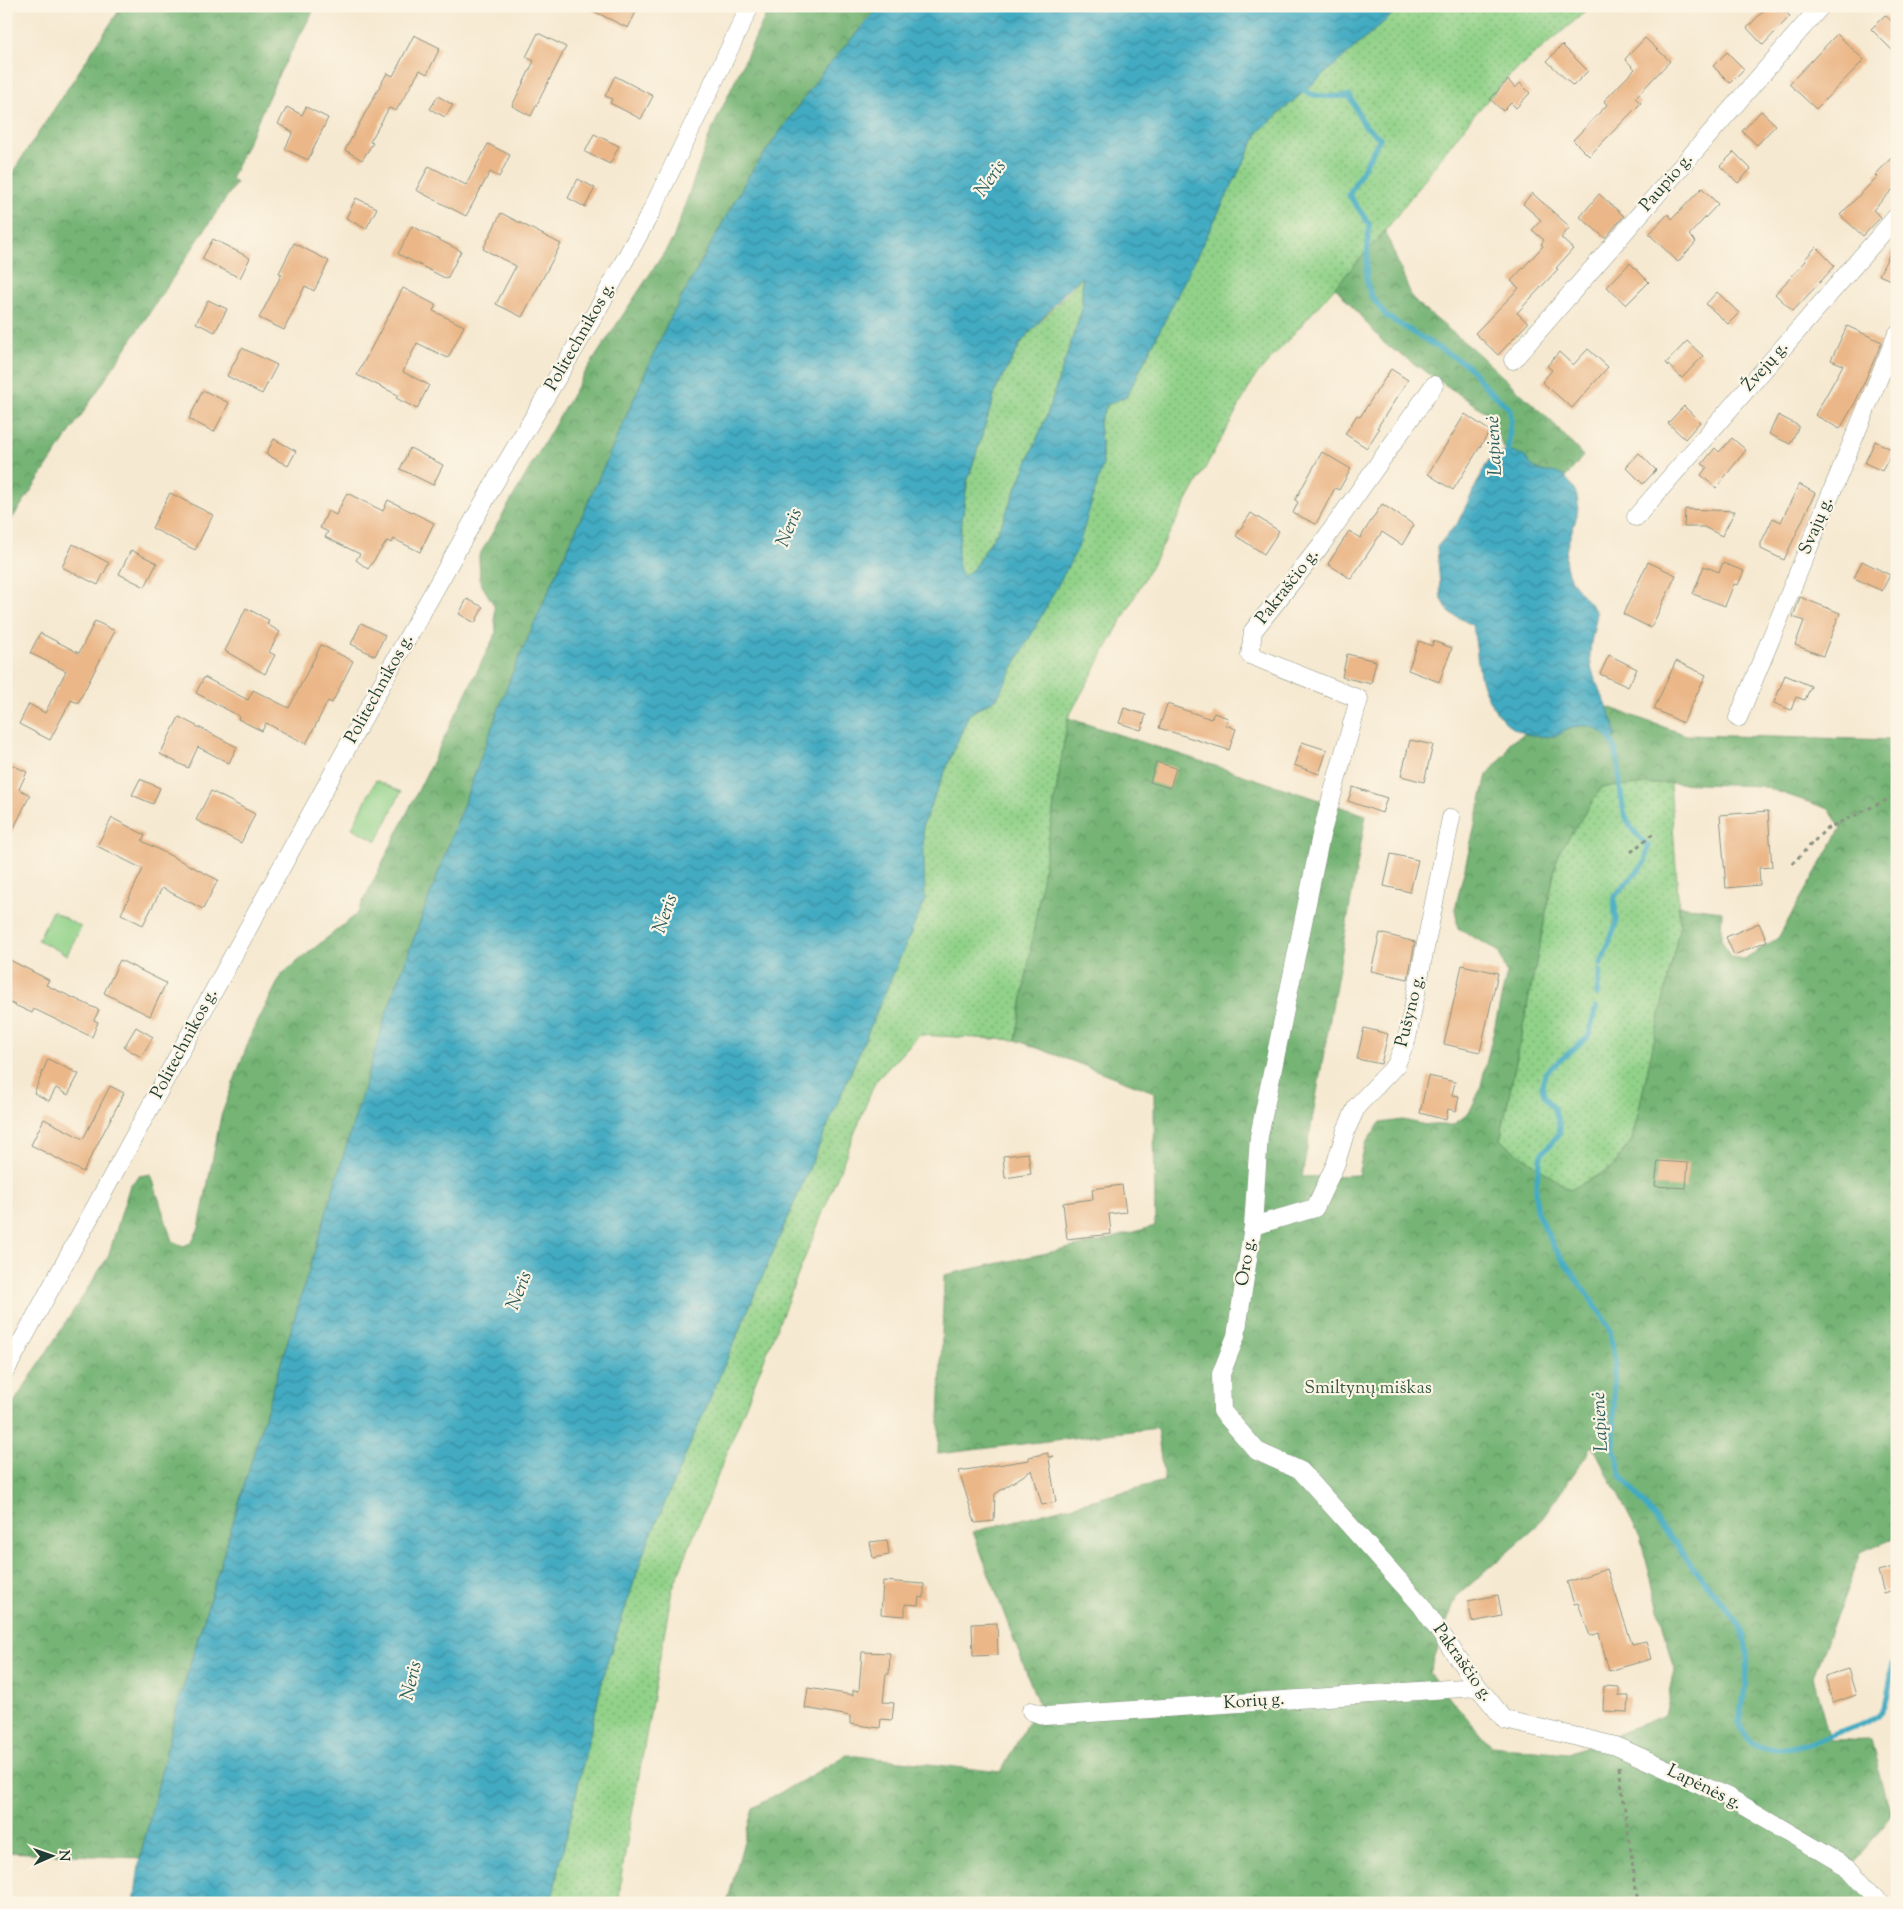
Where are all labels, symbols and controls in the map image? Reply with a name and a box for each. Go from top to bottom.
street label: Paupio g. [1634,148,1700,218]
water label: Neris [969,155,1013,203]
street label: Politechnikos g. [539,278,623,396]
street label: Žvejų g. [1737,336,1795,398]
water label: Lapienė [1480,415,1510,477]
street label: Svajų g. [1793,493,1841,559]
water label: Neris [770,505,810,551]
street label: Pakraščio g. [1250,544,1326,630]
street label: Politechnikos g. [339,630,421,748]
water label: Neris [647,891,685,937]
street label: Pušyno g. [1389,972,1433,1050]
street label: Politechnikos g. [145,984,225,1104]
street label: Oro g. [1230,1236,1264,1288]
water label: Neris [500,1268,540,1314]
park label: Smiltynų miškas [1304,1376,1432,1402]
water label: Lapienė [1586,1391,1616,1453]
street label: Pakraščio g. [1426,1619,1498,1707]
water label: Neris [394,1659,430,1703]
street label: Korių g. [1222,1687,1286,1717]
street label: Lapėnės g. [1662,1759,1746,1817]
north arrow [28,1832,78,1882]
text: N [53,1850,73,1862]

